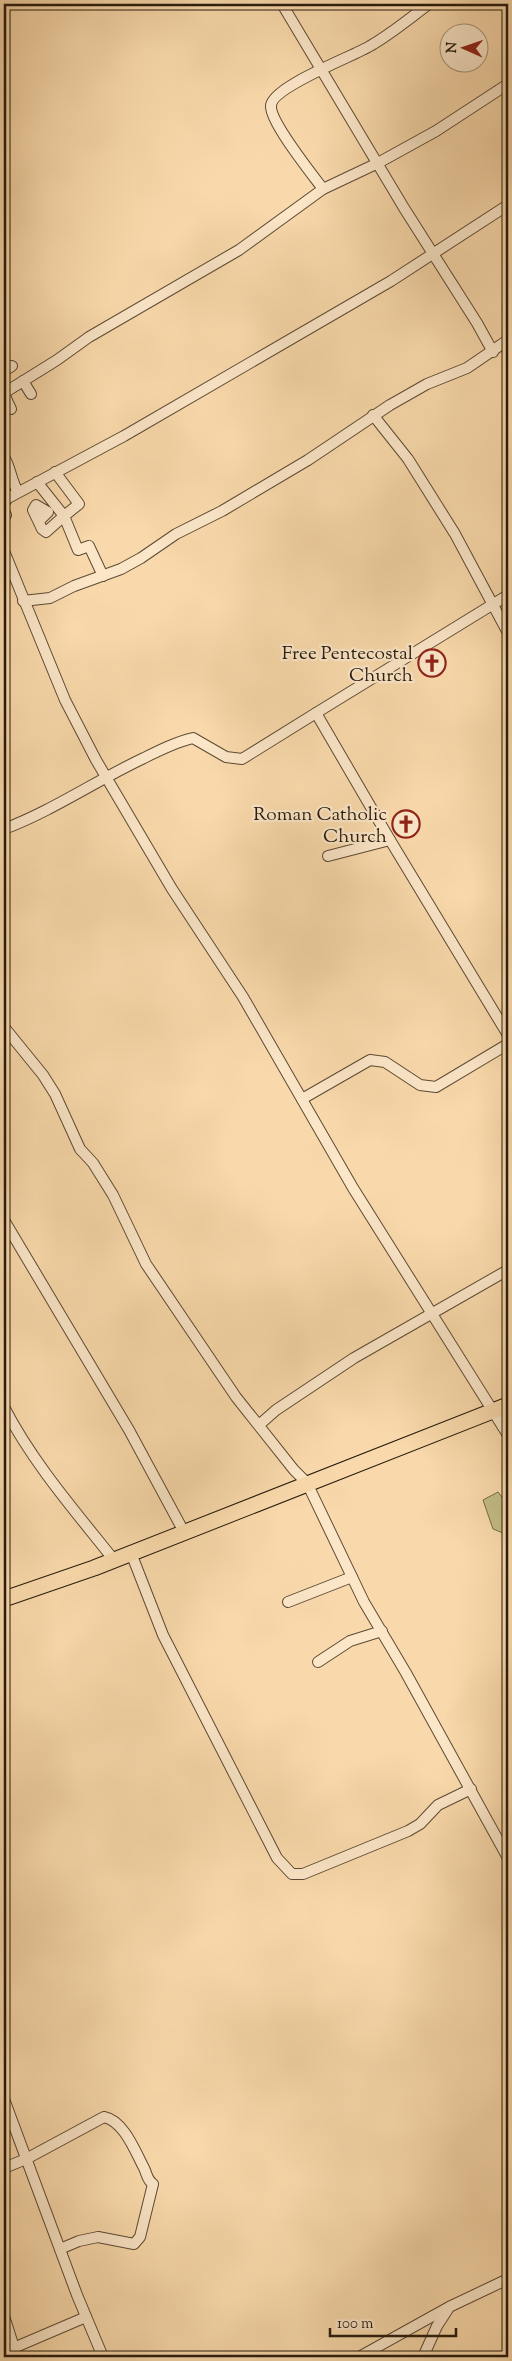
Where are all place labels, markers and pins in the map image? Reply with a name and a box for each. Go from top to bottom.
place label: Free Pentecostal Church [282,641,413,690]
church icon: Free Pentecostal Church [417,648,447,678]
place label: Roman Catholic Church [253,802,387,851]
church icon: Roman Catholic Church [391,809,421,839]

